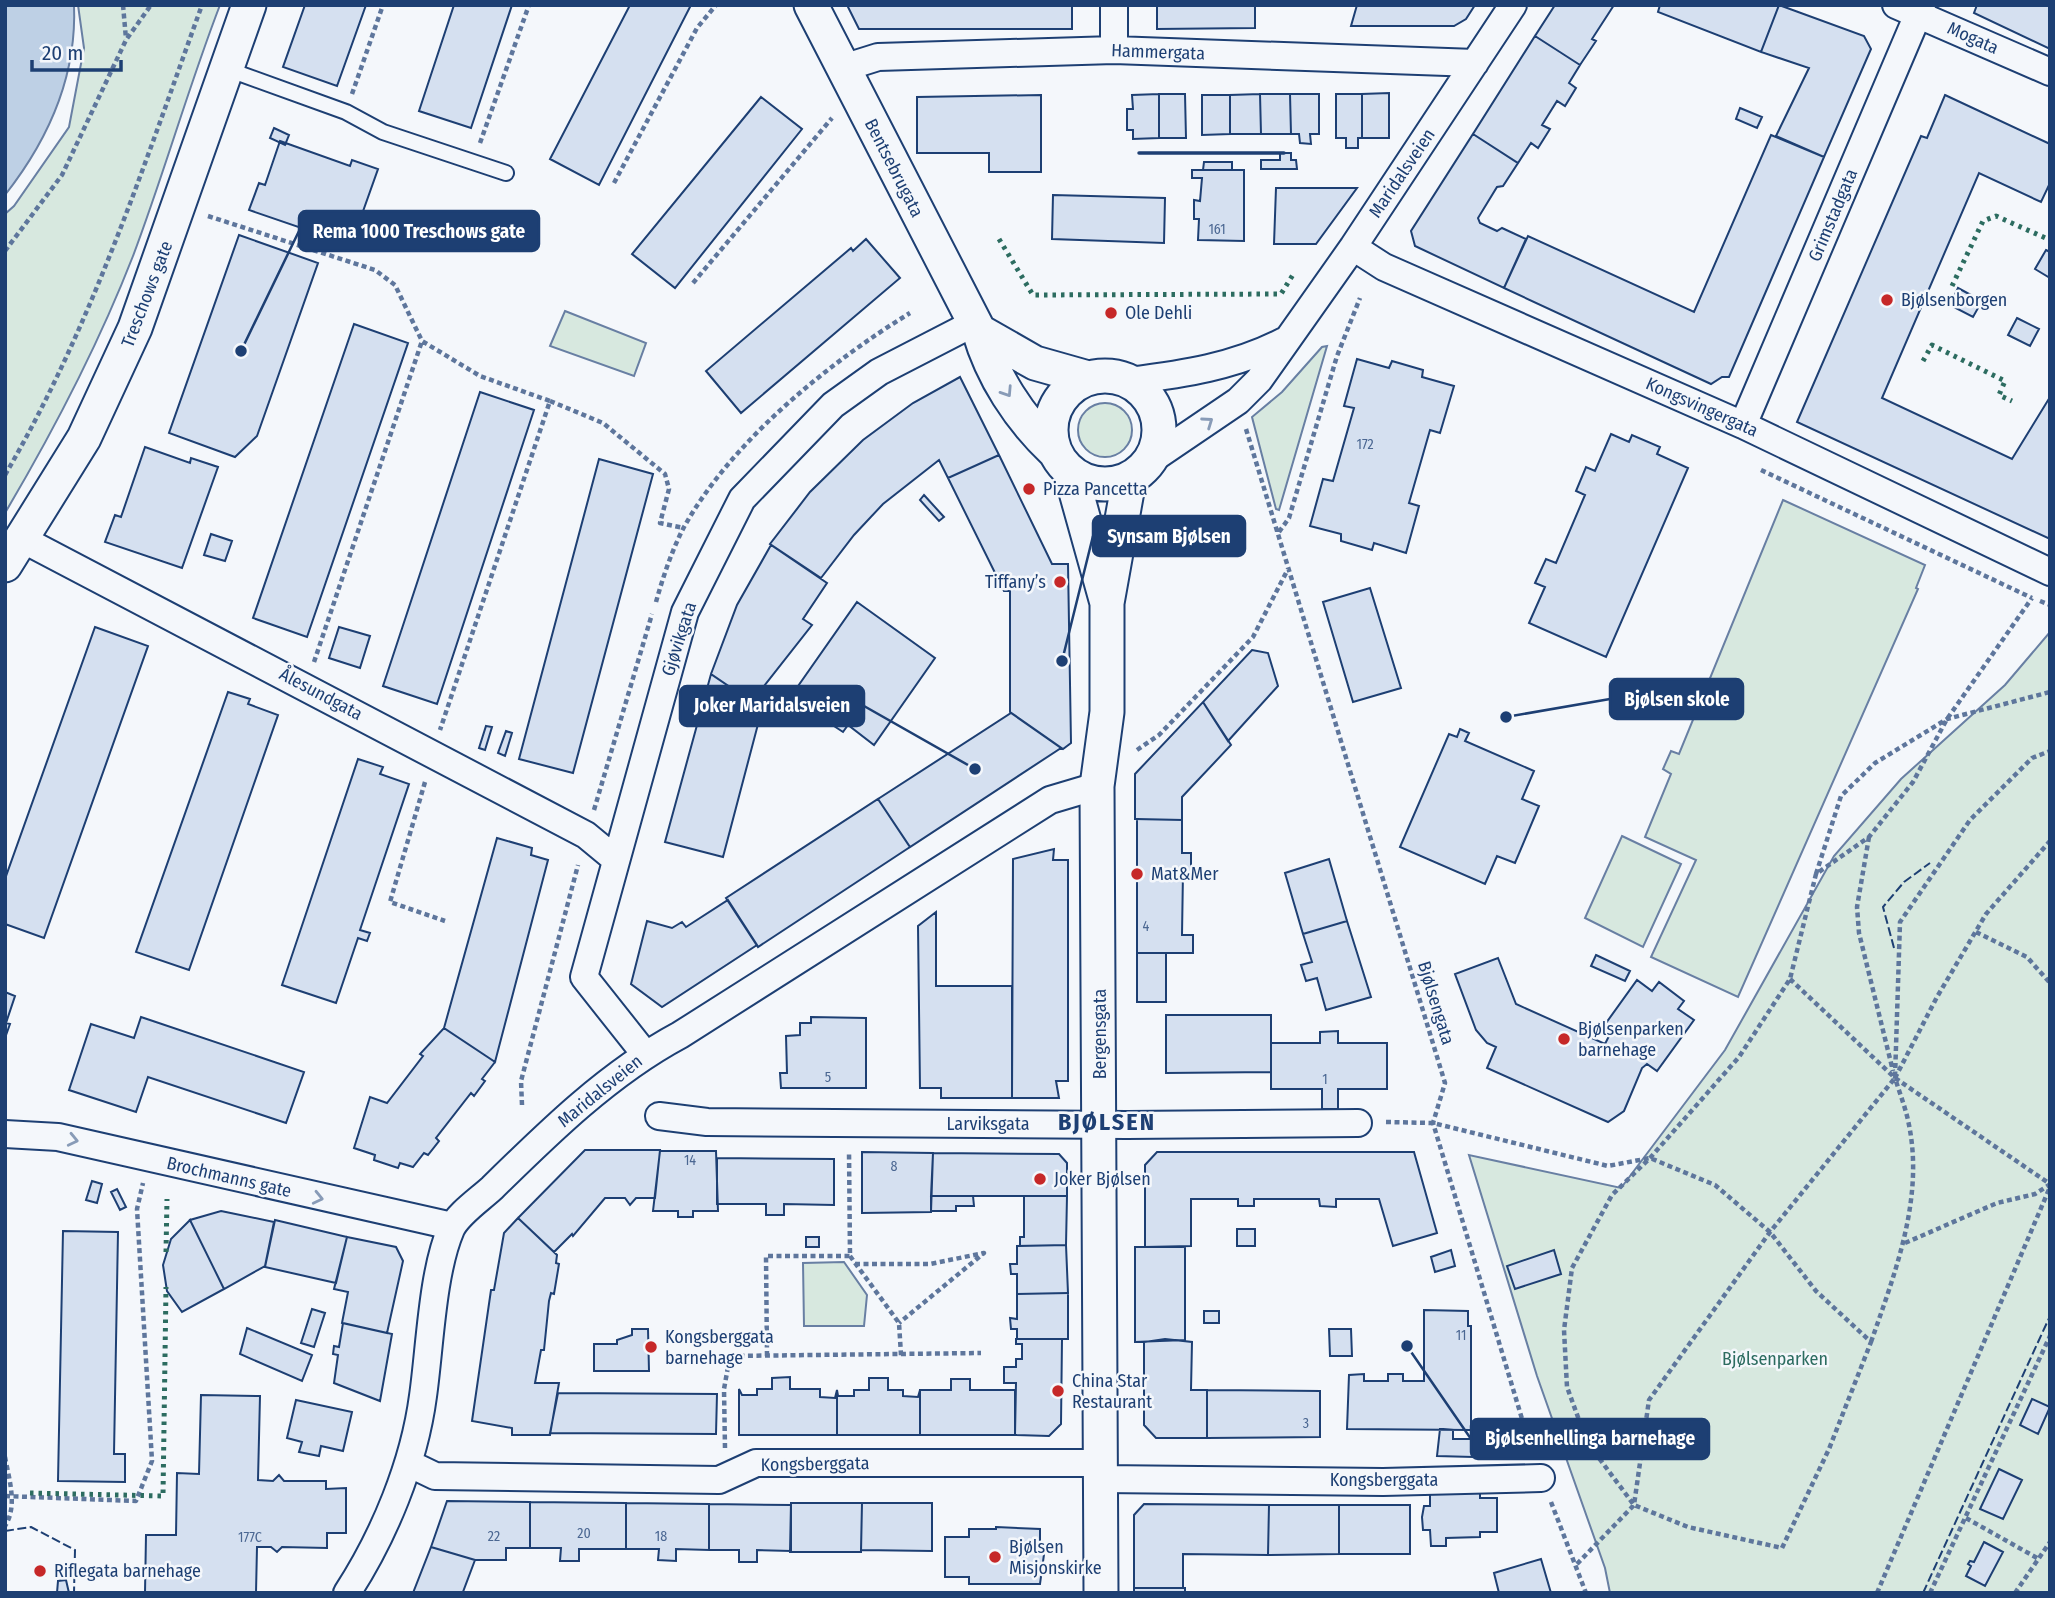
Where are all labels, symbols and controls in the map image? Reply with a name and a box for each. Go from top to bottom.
street label: Mogata [1944,17,2002,59]
scale bar [32,28,121,72]
street label: Hammergata [1111,39,1205,65]
text: 20 m [42,40,83,66]
street label: Bentsebrugata [860,115,928,221]
street label: Maridalsveien [1364,124,1440,222]
street label: Grimstadgata [1804,165,1862,265]
callout: Rema 1000 Treschows gate [299,211,539,251]
text: Rema 1000 Treschows gate [313,220,526,243]
house number: 161 [1208,221,1226,238]
street label: Treschows gate [117,238,177,350]
place label: Bjølsenborgen [1901,289,2007,311]
marker: Bjølsenborgen [1879,292,1895,308]
place label: Ole Dehli [1125,302,1192,324]
marker: Ole Dehli [1103,305,1119,321]
street label: Kongsvingergata [1642,372,1762,442]
one-way arrow [999,384,1012,397]
one-way arrow [1200,418,1213,430]
house number: 172 [1356,436,1374,453]
place label: Pizza Pancetta [1043,478,1148,500]
marker: Pizza Pancetta [1021,481,1037,497]
callout: Synsam Bjølsen [1093,516,1245,556]
text: Synsam Bjølsen [1107,525,1231,548]
place label: Tiffany’s [985,571,1046,593]
marker: Tiffany’s [1052,574,1068,590]
street label: Gjøvikgata [657,599,701,679]
street label: Ålesundgata [276,662,367,725]
callout: Bjølsen skole [1610,679,1743,719]
callout: Joker Maridalsveien [680,686,864,726]
text: Bjølsen skole [1624,688,1730,711]
text: Joker Maridalsveien [693,694,850,717]
place label: Mat&Mer [1151,863,1219,885]
marker: Mat&Mer [1129,866,1145,882]
house number: 4 [1143,918,1150,935]
street label: Bjølsengata [1413,959,1459,1048]
street label: Bergensgata [1089,989,1111,1079]
place label: Bjølsenparken barnehage [1578,1018,1684,1061]
marker: Bjølsenparken barnehage [1556,1031,1572,1047]
street label: Maridalsveien [553,1050,647,1132]
house number: 5 [825,1069,831,1086]
house number: 1 [1322,1071,1328,1088]
district label: BJØLSEN [1058,1108,1156,1136]
street label: Larviksgata [947,1113,1030,1135]
one-way arrow [67,1132,79,1146]
street label: Brochmanns gate [165,1152,294,1202]
house number: 14 [684,1152,696,1169]
house number: 8 [891,1158,898,1175]
place label: Joker Bjølsen [1054,1168,1151,1190]
marker: Joker Bjølsen [1032,1171,1048,1187]
one-way arrow [312,1189,324,1204]
place label: Kongsberggata barnehage [665,1326,774,1369]
house number: 11 [1456,1327,1466,1344]
marker: Kongsberggata barnehage [643,1339,659,1355]
park label: Bjølsenparken [1722,1348,1828,1370]
place label: China Star Restaurant [1072,1370,1152,1413]
marker: China Star Restaurant [1050,1383,1066,1399]
house number: 3 [1303,1415,1309,1432]
callout: Bjølsenhellinga barnehage [1471,1419,1709,1459]
text: Bjølsenhellinga barnehage [1485,1427,1695,1450]
street label: Kongsberggata [760,1452,870,1476]
street label: Kongsberggata [1330,1469,1439,1491]
house number: 20 [577,1525,591,1542]
house number: 22 [488,1528,500,1545]
house number: 18 [655,1528,667,1545]
house number: 177C [238,1529,262,1546]
place label: Bjølsen Misjonskirke [1009,1536,1102,1579]
marker: Bjølsen Misjonskirke [987,1549,1003,1565]
place label: Riflegata barnehage [54,1560,201,1582]
marker: Riflegata barnehage [32,1563,48,1579]

